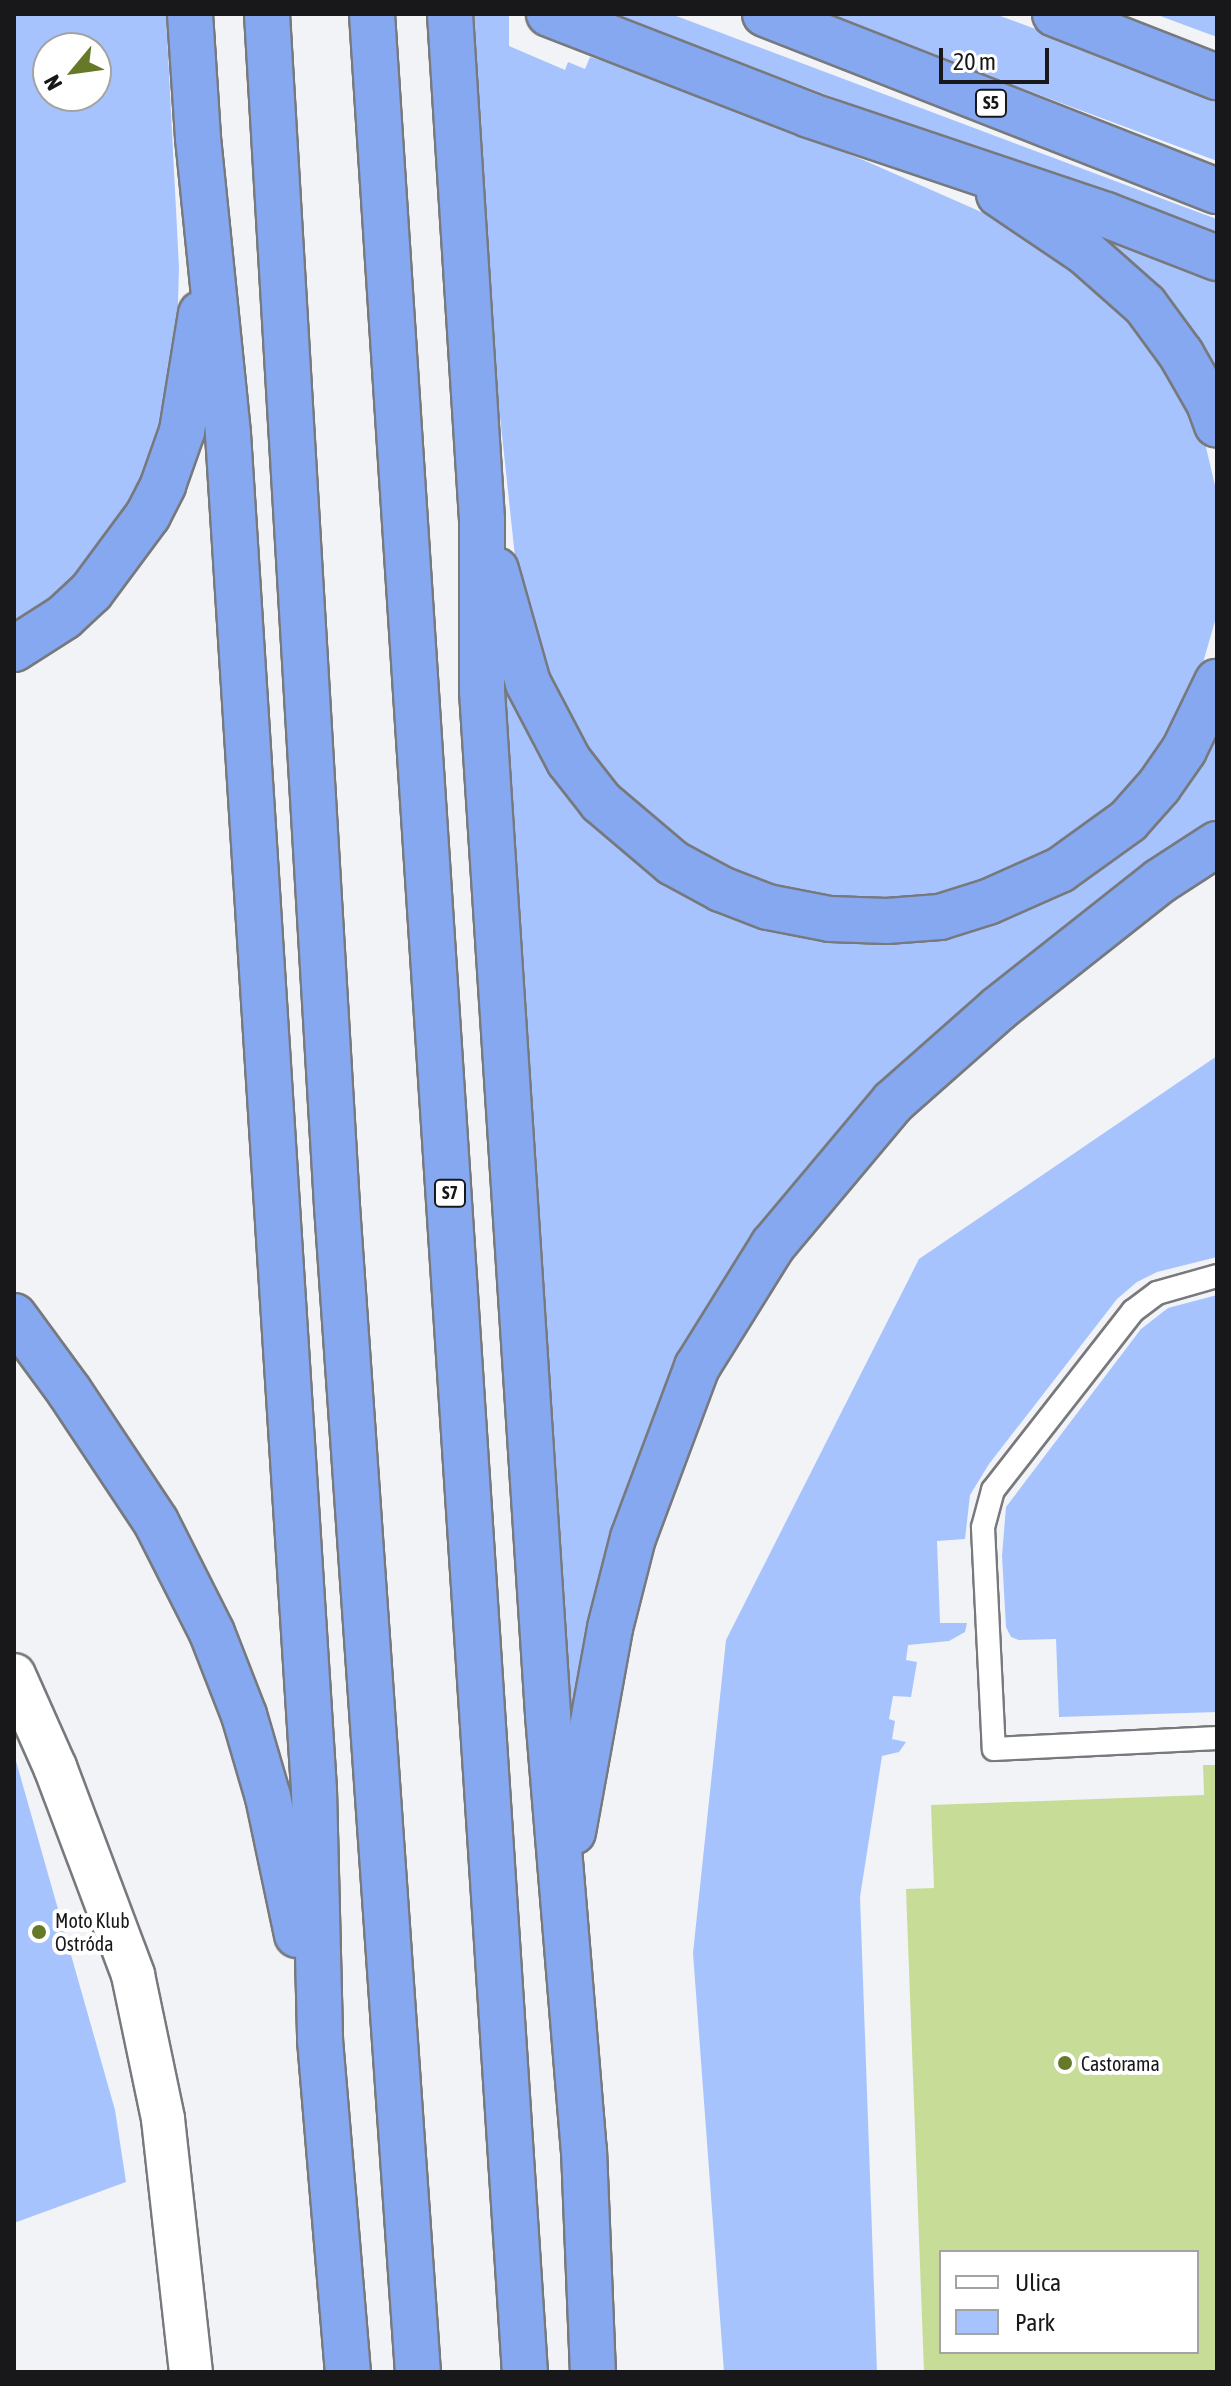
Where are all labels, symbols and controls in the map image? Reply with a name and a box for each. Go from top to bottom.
north arrow [32,32,112,112]
scale bar [943,32,1053,82]
text: 20 m [953,48,996,75]
text: N [38,71,67,95]
road number: S5 [973,89,1009,117]
road number: S7 [432,1179,468,1207]
place label: Moto Klub Ostróda [55,1908,130,1955]
marker: Moto Klub Ostróda [30,1923,48,1941]
place label: Castorama [1081,2051,1160,2075]
marker: Castorama [1056,2054,1074,2072]
legend [939,2250,1199,2354]
text: Ulica [1015,2269,1061,2296]
text: Park [1015,2309,1055,2336]

